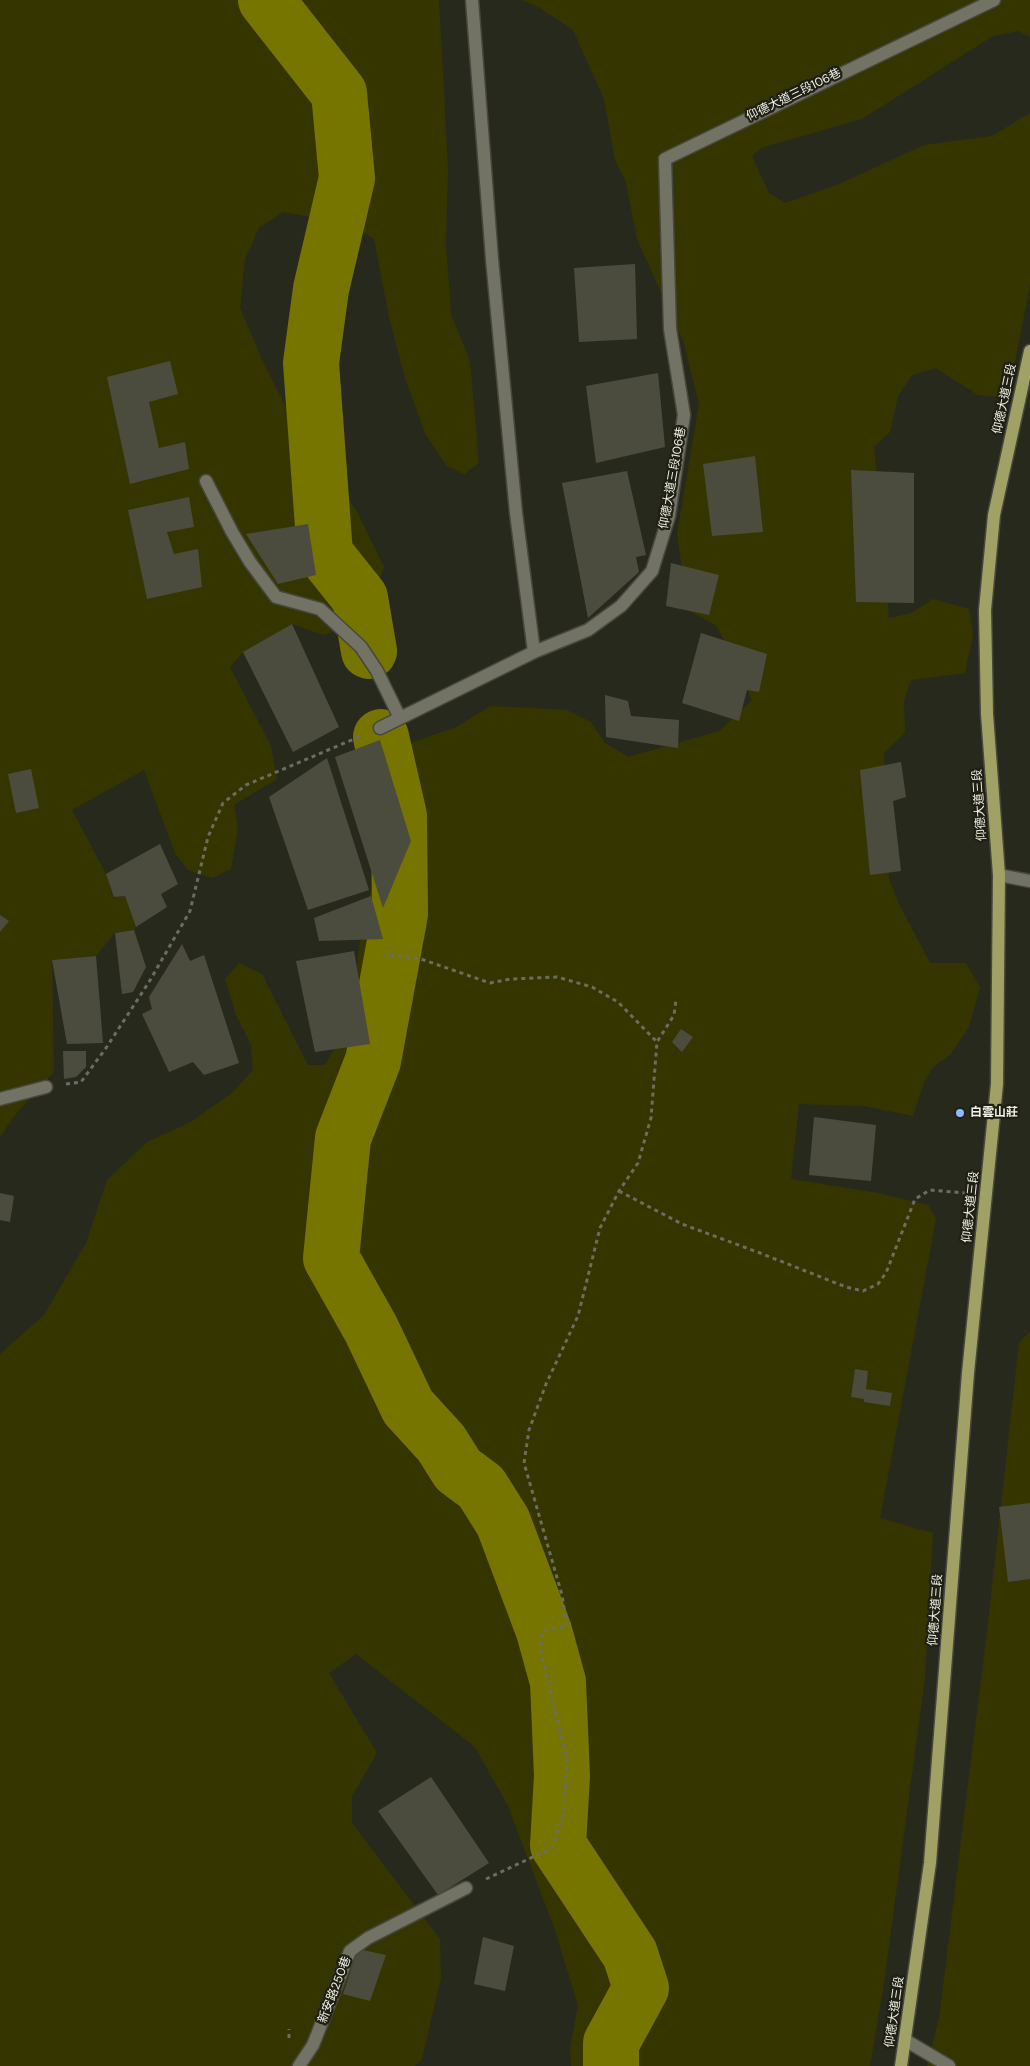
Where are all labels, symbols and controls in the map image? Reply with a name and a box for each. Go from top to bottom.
street label: 仰德大道三段106巷 [744,66,844,124]
street label: 仰德大道三段 [990,362,1020,436]
street label: 仰德大道三段106巷 [657,426,689,530]
street label: 仰德大道三段 [970,769,990,841]
place label: 白雲山莊 [970,1106,1018,1120]
marker: 白雲山莊 [954,1107,966,1119]
street label: 仰德大道三段 [960,1170,982,1244]
street label: 仰德大道三段 [926,1574,946,1646]
street label: 新安路250巷 [316,1955,354,2025]
street label: 仰德大道三段 [883,1975,907,2049]

